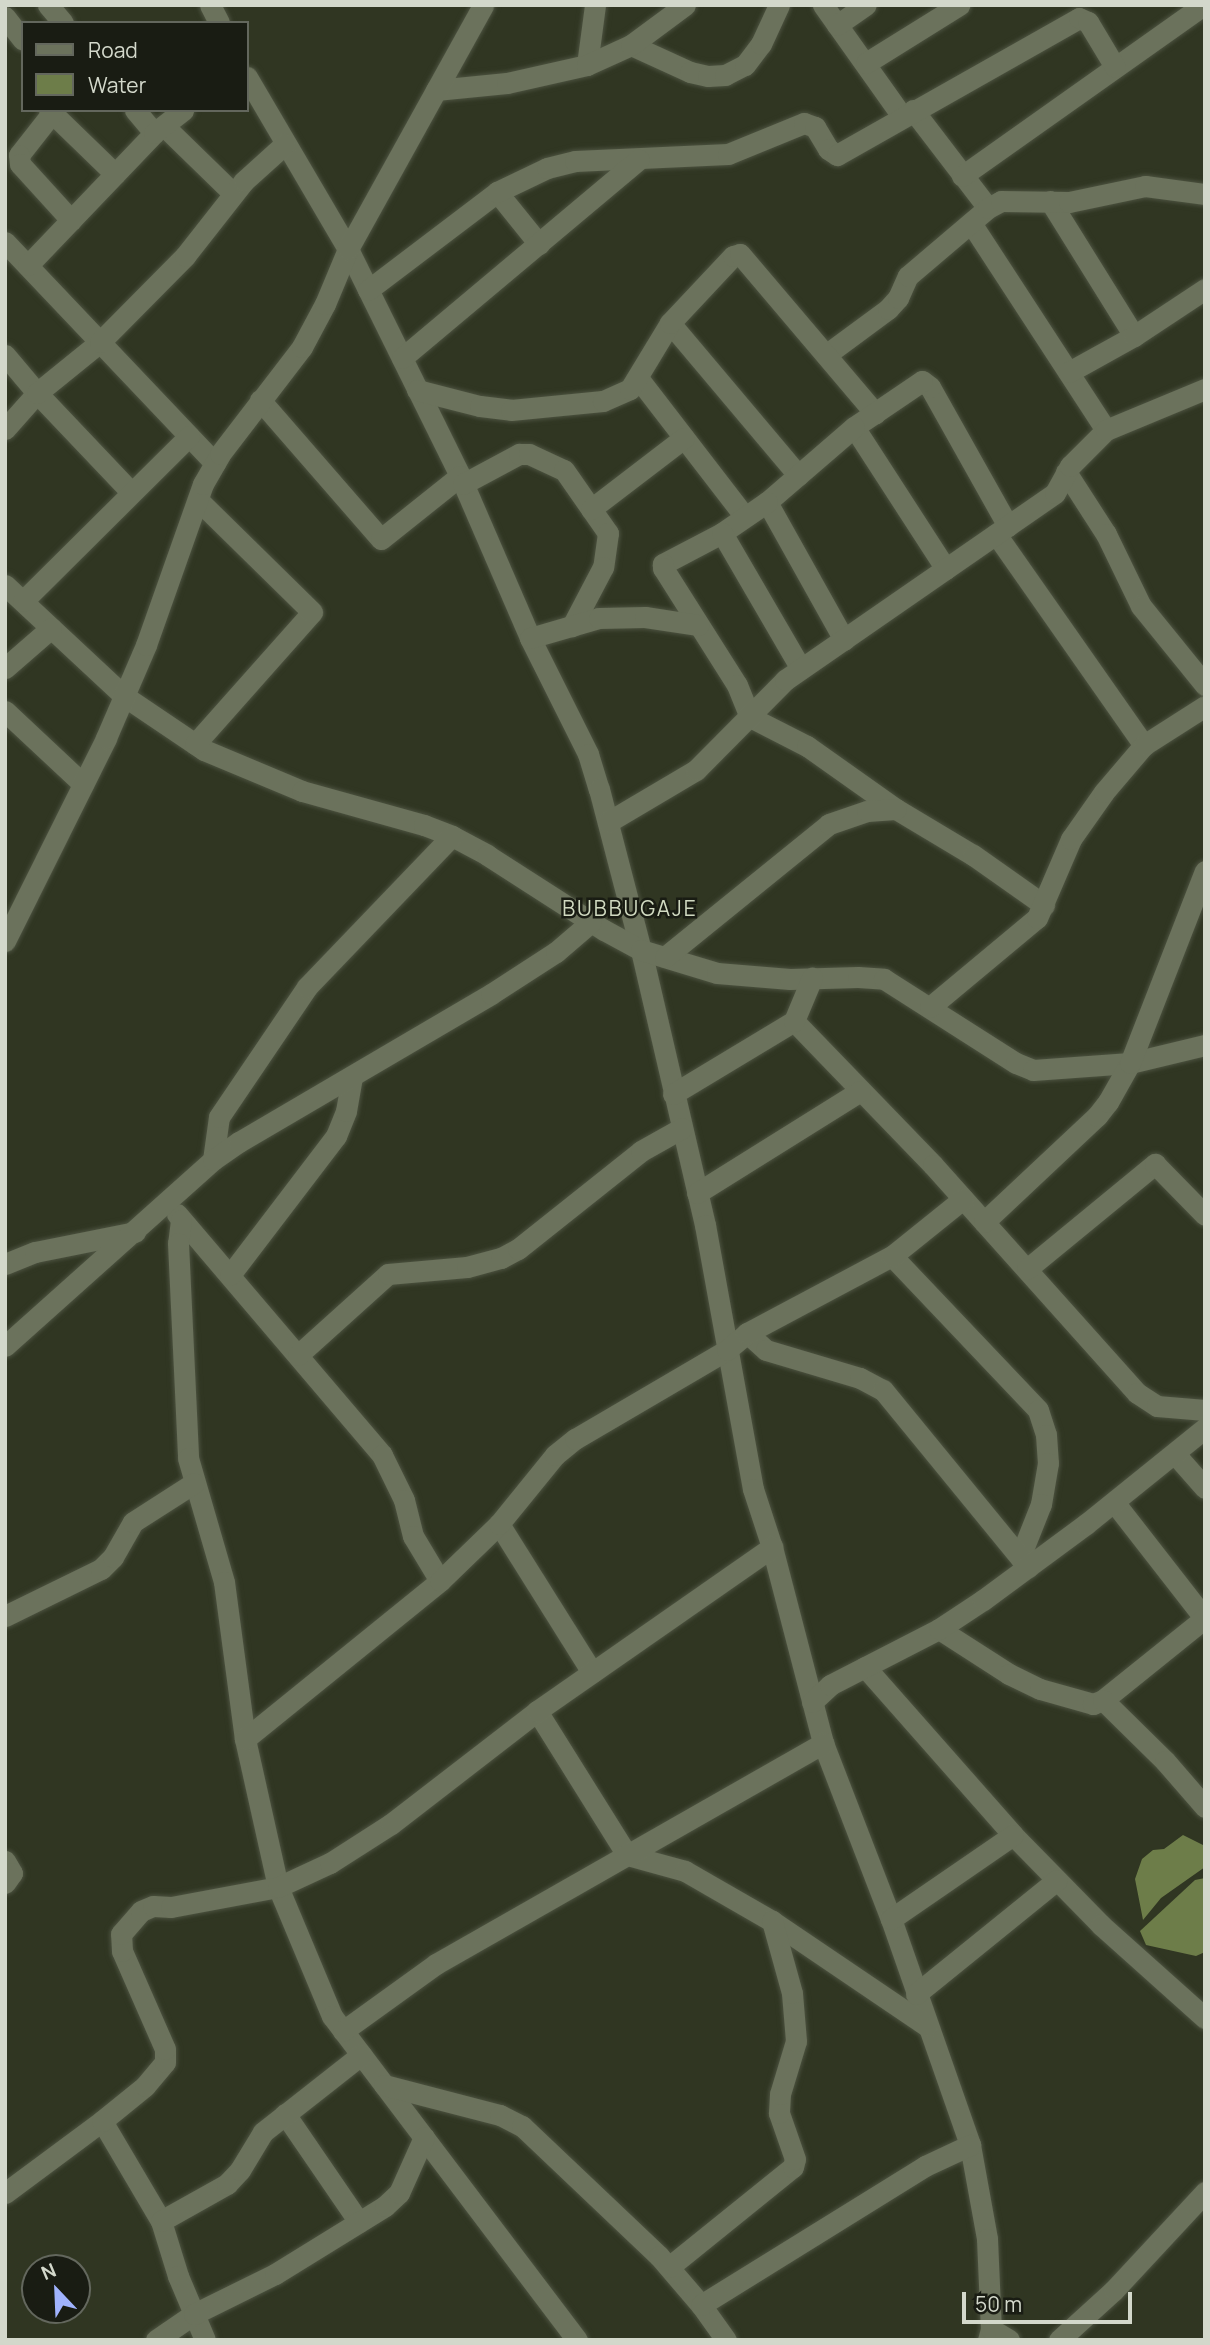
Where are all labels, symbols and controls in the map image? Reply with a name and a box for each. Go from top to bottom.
legend [21,21,248,112]
text: Road [88,36,138,64]
text: Water [88,71,146,99]
district label: BUBBUGAJE [563,895,697,921]
north arrow [21,2254,91,2324]
text: N [37,2257,60,2286]
scale bar [965,2278,1135,2322]
text: 50 m [975,2290,1022,2318]

